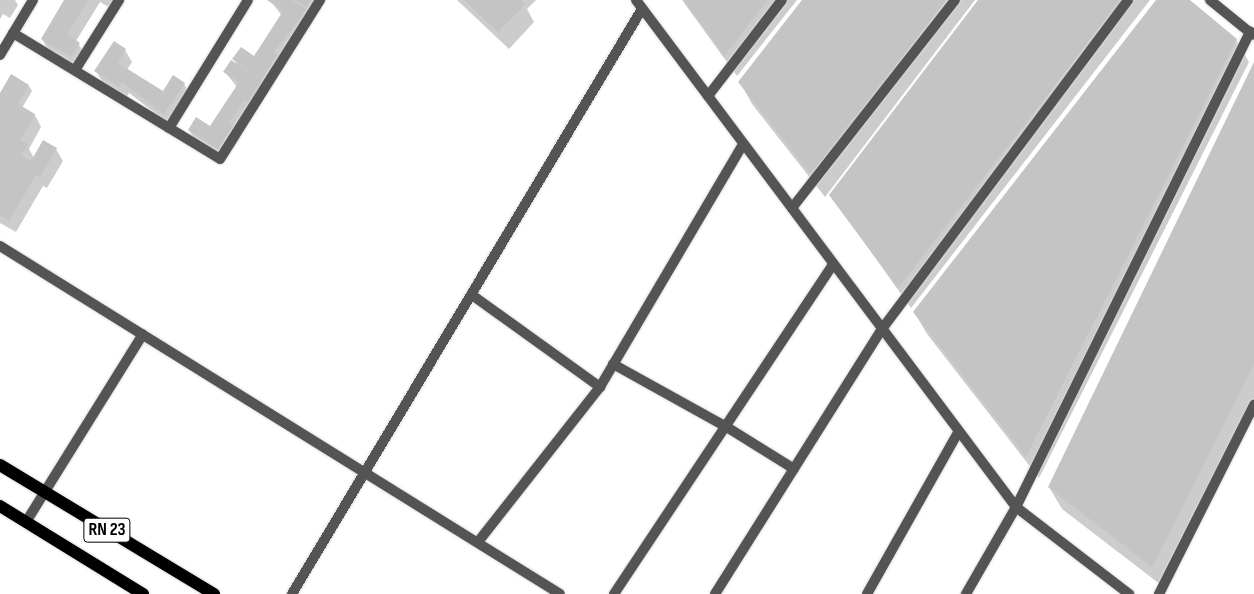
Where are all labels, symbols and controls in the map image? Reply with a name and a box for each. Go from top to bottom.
road number: RN 23 [83,514,131,546]

